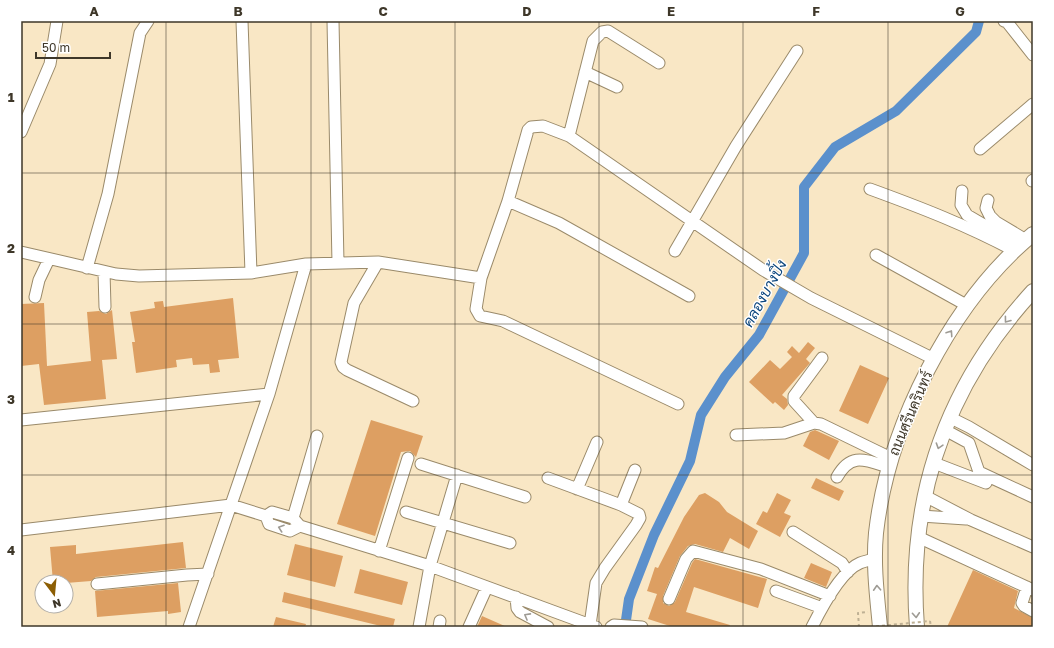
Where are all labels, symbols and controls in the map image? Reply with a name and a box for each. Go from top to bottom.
text: A [89,3,99,19]
text: B [233,3,243,19]
text: C [378,3,388,19]
text: D [522,3,532,19]
text: E [667,3,675,19]
text: F [812,3,820,19]
text: G [955,3,965,19]
scale bar [36,34,110,60]
text: 50 m [42,40,70,55]
text: 1 [8,89,15,105]
text: 2 [7,240,15,256]
water label: คลองบางปิ้ง [734,254,790,330]
one-way arrow [1005,316,1012,323]
one-way arrow [945,330,953,337]
street label: ถนนศรีนครินทร์ [885,368,936,458]
text: 3 [7,391,15,407]
one-way arrow [935,443,944,450]
one-way arrow [277,524,284,533]
text: 4 [7,542,15,558]
north arrow [34,574,74,614]
one-way arrow [872,585,881,591]
text: N [51,597,63,611]
one-way arrow [911,612,920,618]
one-way arrow [523,613,531,620]

